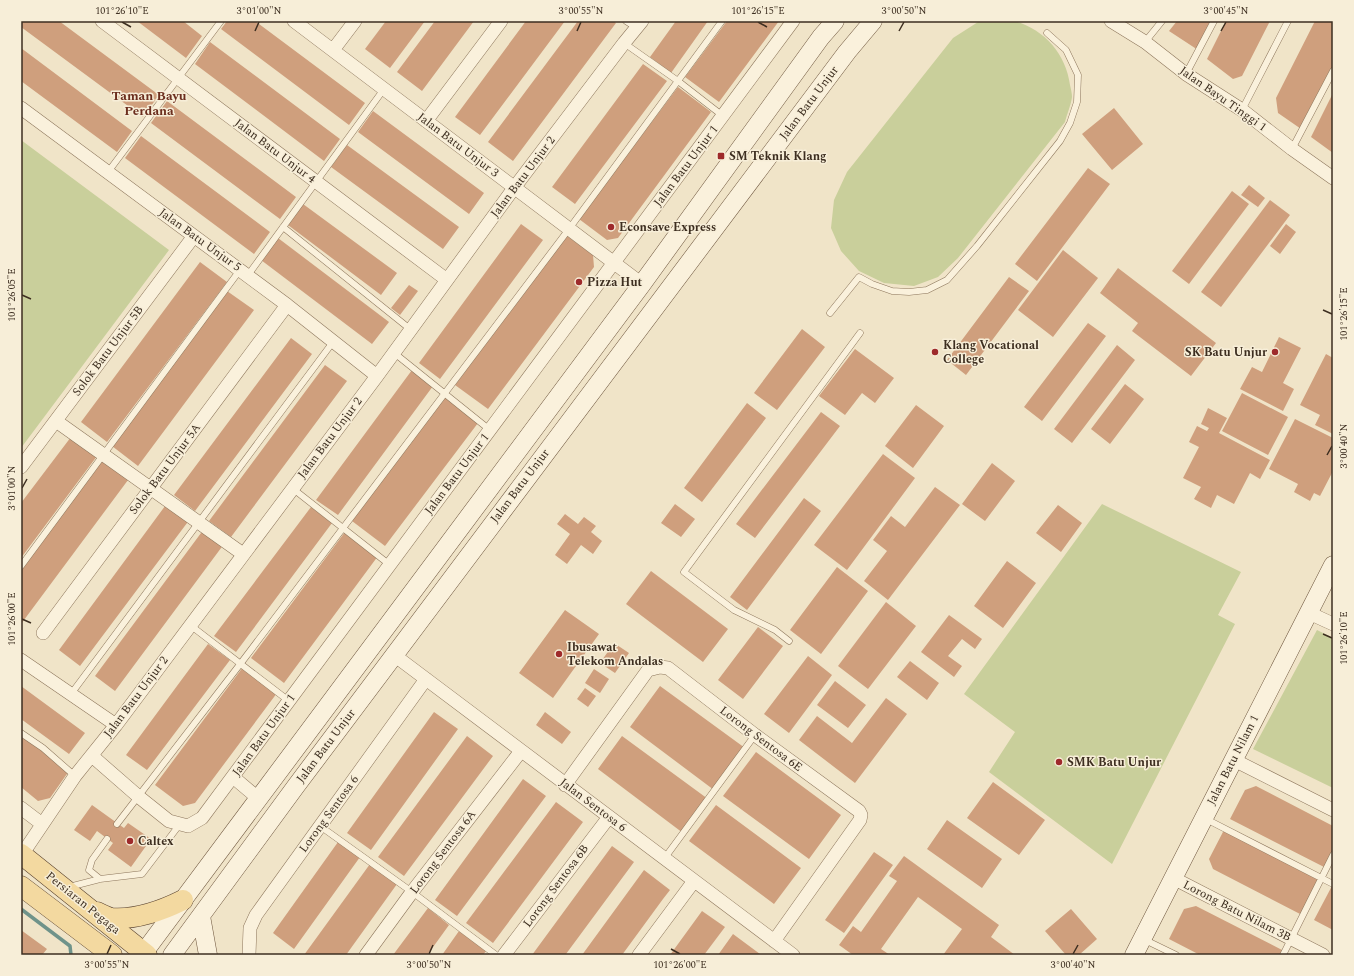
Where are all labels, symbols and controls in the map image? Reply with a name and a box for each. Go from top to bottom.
text: 101°26'10"E [95,3,149,19]
text: 3°01'00"N [237,3,282,19]
text: 3°00'55"N [559,3,604,19]
text: 101°26'15"E [731,3,785,19]
text: 3°00'50"N [882,3,927,19]
text: 3°00'45"N [1204,3,1249,19]
street label: Jalan Batu Unjur [775,62,843,144]
street label: Jalan Bayu Tinggi 1 [1175,62,1271,136]
district label: Taman Bayu Perdana [111,86,187,121]
street label: Jalan Batu Unjur 3 [413,108,503,182]
street label: Jalan Batu Unjur 4 [230,114,320,188]
street label: Jalan Batu Unjur 1 [649,121,723,211]
street label: Jalan Batu Unjur 2 [486,132,560,222]
place label: SM Teknik Klang [729,147,827,166]
marker: SM Teknik Klang [716,151,726,161]
street label: Jalan Batu Unjur 5 [155,204,245,276]
place label: Econsave Express [619,218,716,237]
marker: Econsave Express [606,222,616,232]
text: 101°26'05"E [4,268,20,322]
place label: Pizza Hut [587,273,642,292]
marker: Pizza Hut [574,277,584,287]
text: 101°26'15"E [1336,287,1352,341]
street label: Solok Batu Unjur 5B [68,302,148,400]
place label: Klang Vocational College [943,336,1039,369]
place label: SK Batu Unjur [1185,343,1268,362]
marker: Klang Vocational College [930,347,940,357]
marker: SK Batu Unjur [1270,347,1280,357]
street label: Jalan Batu Unjur 2 [293,393,367,483]
street label: Solok Batu Unjur 5A [124,419,206,519]
text: 3°00'40"N [1336,424,1352,469]
street label: Jalan Batu Unjur 1 [420,429,494,519]
street label: Jalan Batu Unjur [486,445,554,527]
text: 3°01'00"N [4,466,20,511]
text: 101°26'00"E [4,592,20,646]
text: 101°26'10"E [1336,611,1352,665]
place label: Ibusawat Telekom Andalas [567,638,663,671]
marker: Ibusawat Telekom Andalas [554,649,564,659]
street label: Jalan Batu Unjur 2 [99,652,173,742]
street label: Jalan Batu Unjur 1 [228,690,300,780]
street label: Lorong Sentosa 6E [715,701,807,777]
street label: Jalan Batu Unjur [292,705,360,787]
street label: Jalan Batu Nilam 1 [1202,711,1264,809]
place label: SMK Batu Unjur [1067,753,1162,772]
marker: SMK Batu Unjur [1054,757,1064,767]
street label: Lorong Sentosa 6 [294,771,364,857]
street label: Jalan Sentosa 6 [555,773,631,837]
street label: Lorong Sentosa 6A [405,806,481,898]
place label: Caltex [138,832,174,851]
marker: Caltex [125,836,135,846]
street label: Lorong Sentosa 6B [518,840,594,932]
street label: Persiaran Pegaga [42,867,125,939]
street label: Lorong Batu Nilam 3B [1179,875,1295,947]
text: 3°00'55"N [85,957,130,973]
text: 3°00'50"N [407,957,452,973]
text: 101°26'00"E [653,957,707,973]
text: 3°00'40"N [1051,957,1096,973]

